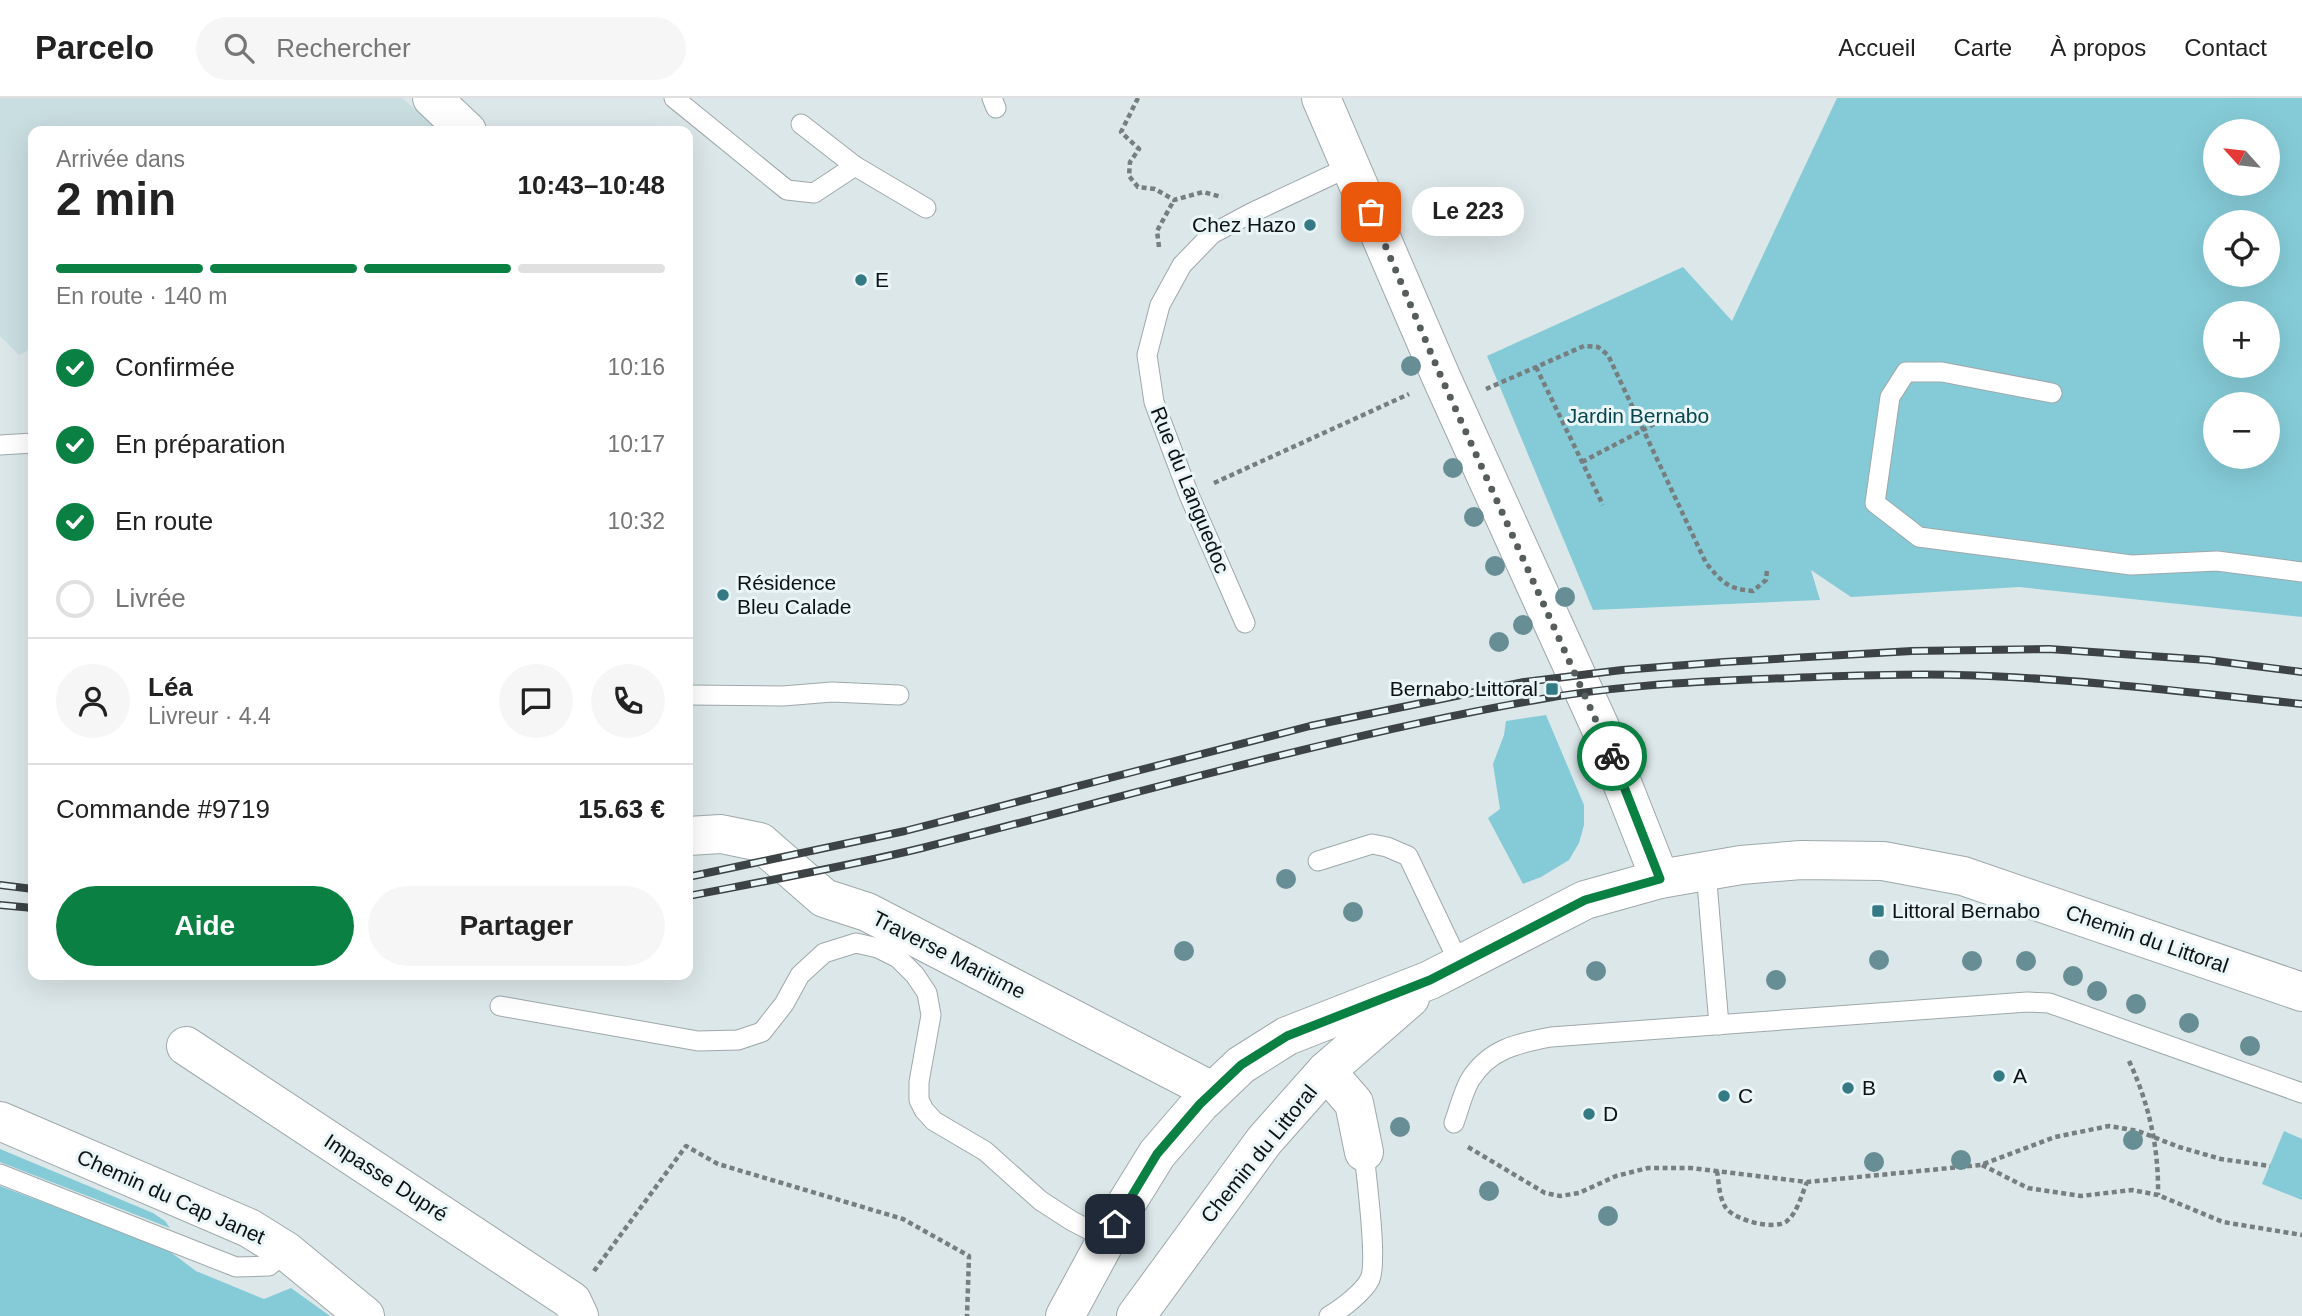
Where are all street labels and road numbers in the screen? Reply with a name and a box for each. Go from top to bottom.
street label: Rue du Languedoc [1147,403,1234,576]
street label: Chemin du Littoral [2063,900,2231,977]
street label: Traverse Maritime [869,906,1029,1003]
street label: Chemin du Littoral [1196,1080,1321,1227]
street label: Impasse Dupré [320,1129,452,1226]
street label: Chemin du Cap Janet [74,1145,269,1248]

